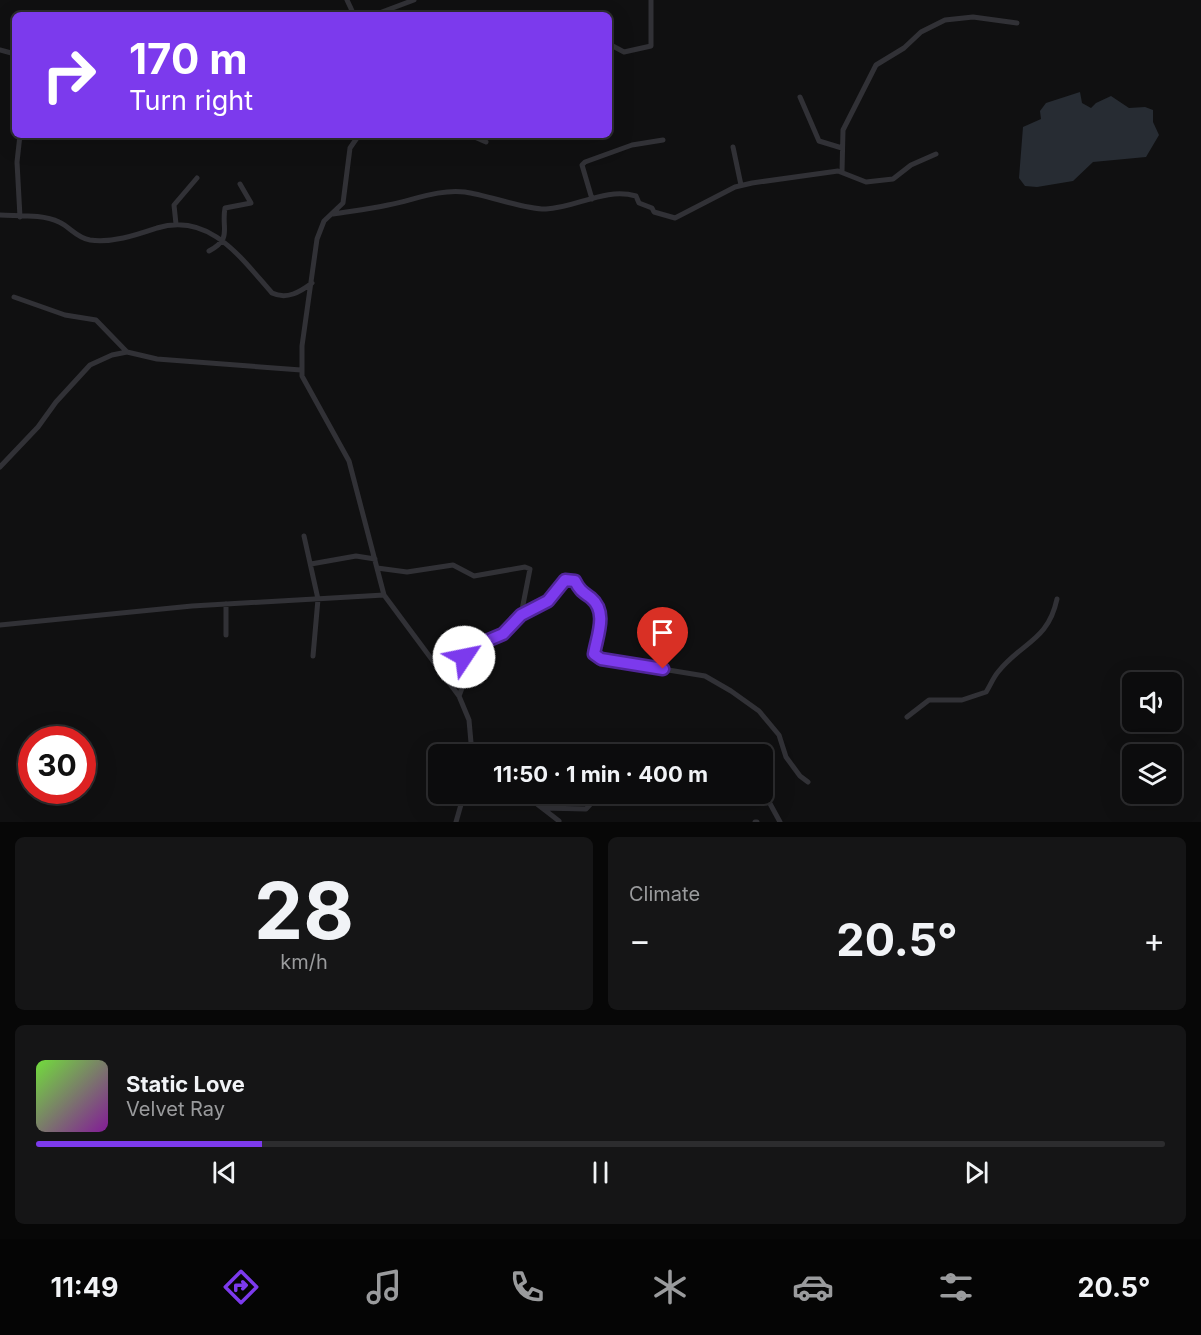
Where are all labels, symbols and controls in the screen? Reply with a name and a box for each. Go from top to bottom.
text: 170 m [129,33,247,84]
icon: right [30,36,108,114]
text: Turn right [129,84,253,117]
pin [637,607,688,669]
icon: arrive [646,616,679,649]
position arrow [432,625,496,689]
map controls [1122,672,1182,804]
button: sound [1122,672,1182,732]
speed limit sign: 30 [18,726,96,804]
button: layers [1122,744,1182,804]
text: 11:50 · 1 min · 400 m [493,761,708,787]
text: 28 [254,863,354,958]
text: Climate [629,882,700,906]
text: 20.5° [836,912,958,967]
text: − [629,920,651,960]
text: + [1143,920,1165,960]
text: km/h [280,950,328,974]
text: Static Love [126,1071,245,1097]
text: Velvet Ray [126,1097,225,1121]
icon: previous [208,1156,241,1189]
icon: pause [584,1156,617,1189]
icon: next [960,1156,993,1189]
icon: directions [220,1266,262,1308]
icon: music [363,1266,405,1308]
icon: phone [506,1266,548,1308]
icon: climate [649,1266,691,1308]
icon: car [792,1266,834,1308]
icon: filters [935,1266,977,1308]
text: 11:49 [51,1271,119,1304]
text: 20.5° [1078,1271,1150,1304]

